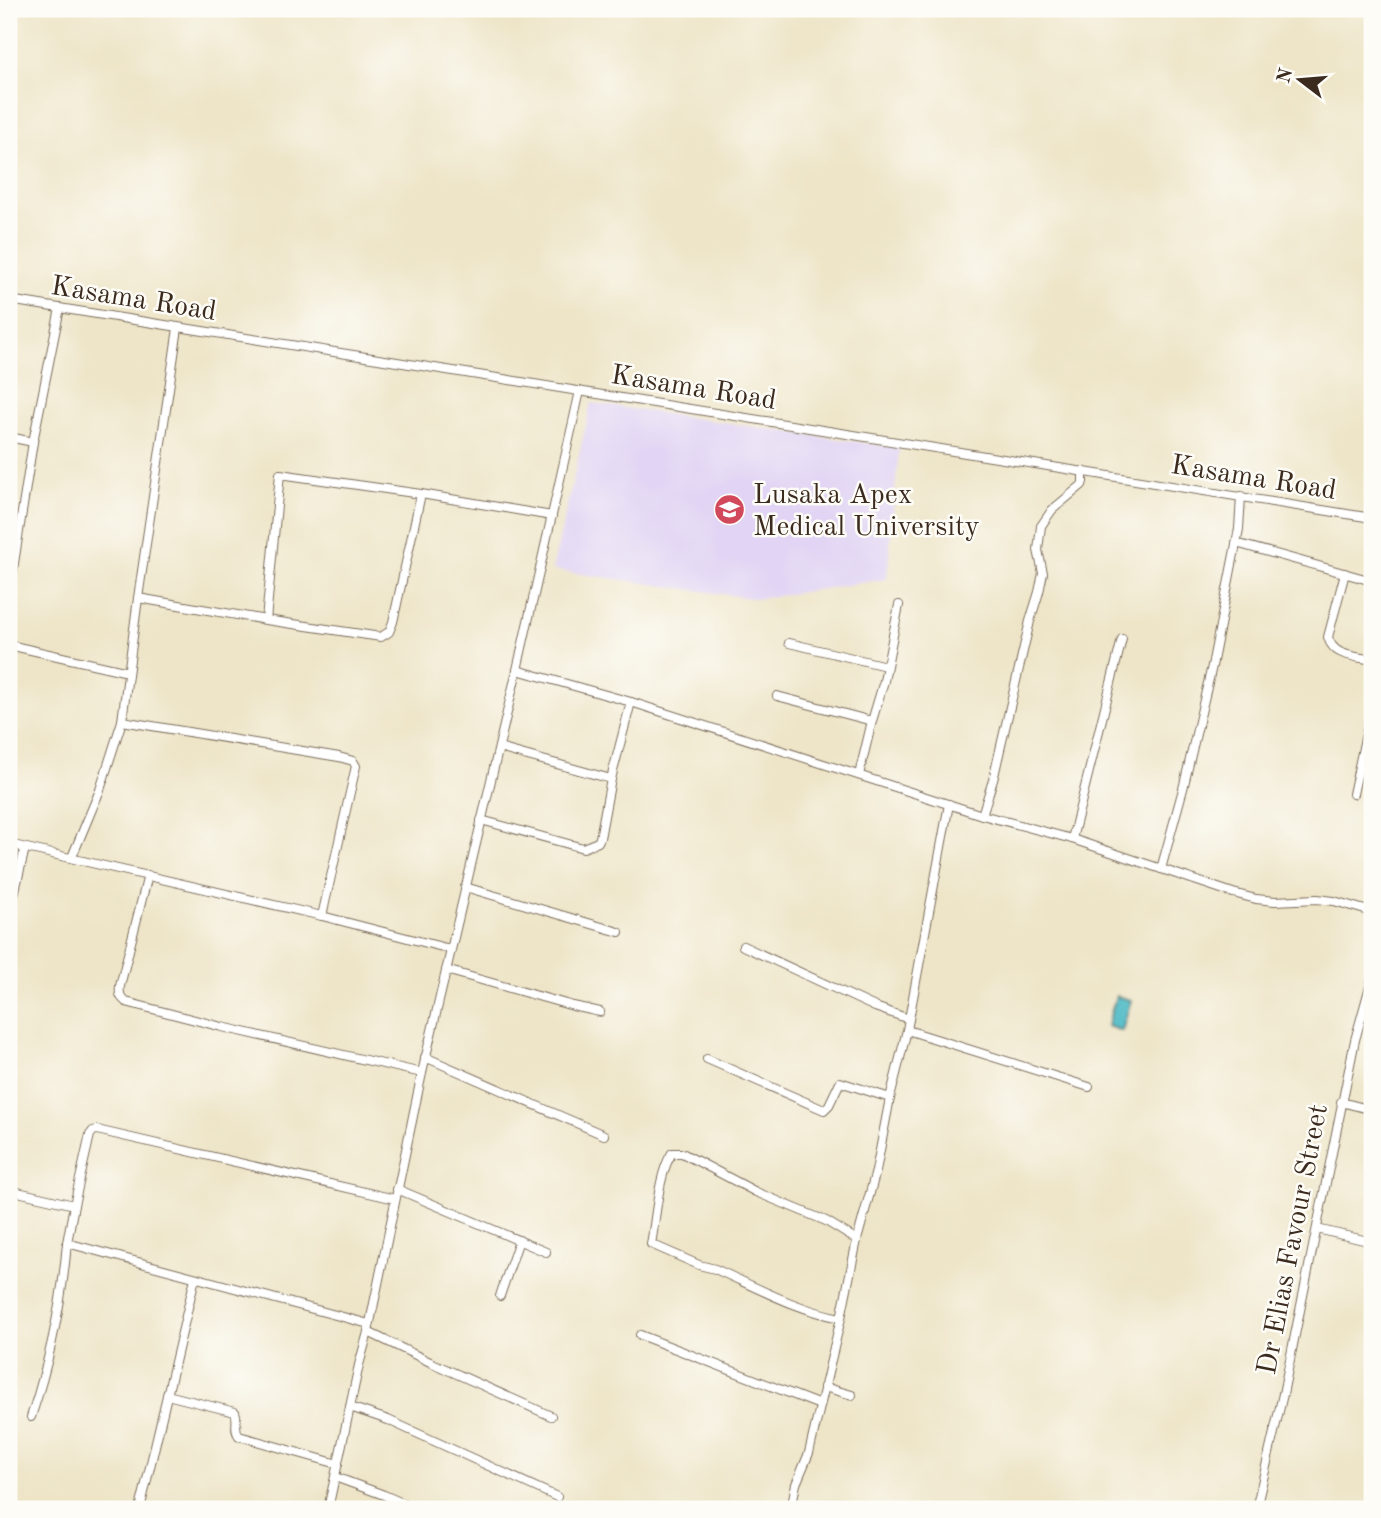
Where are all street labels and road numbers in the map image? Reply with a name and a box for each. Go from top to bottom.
street label: Kasama Road [49,273,218,327]
street label: Kasama Road [609,362,778,416]
street label: Kasama Road [1169,452,1338,506]
street label: Dr Elias Favour Street [1254,1102,1334,1377]

